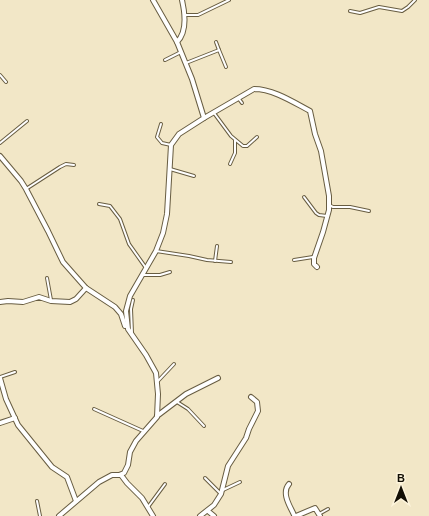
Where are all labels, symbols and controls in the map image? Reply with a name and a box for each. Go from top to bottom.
north arrow [381,468,421,508]
text: B [397,472,405,484]

